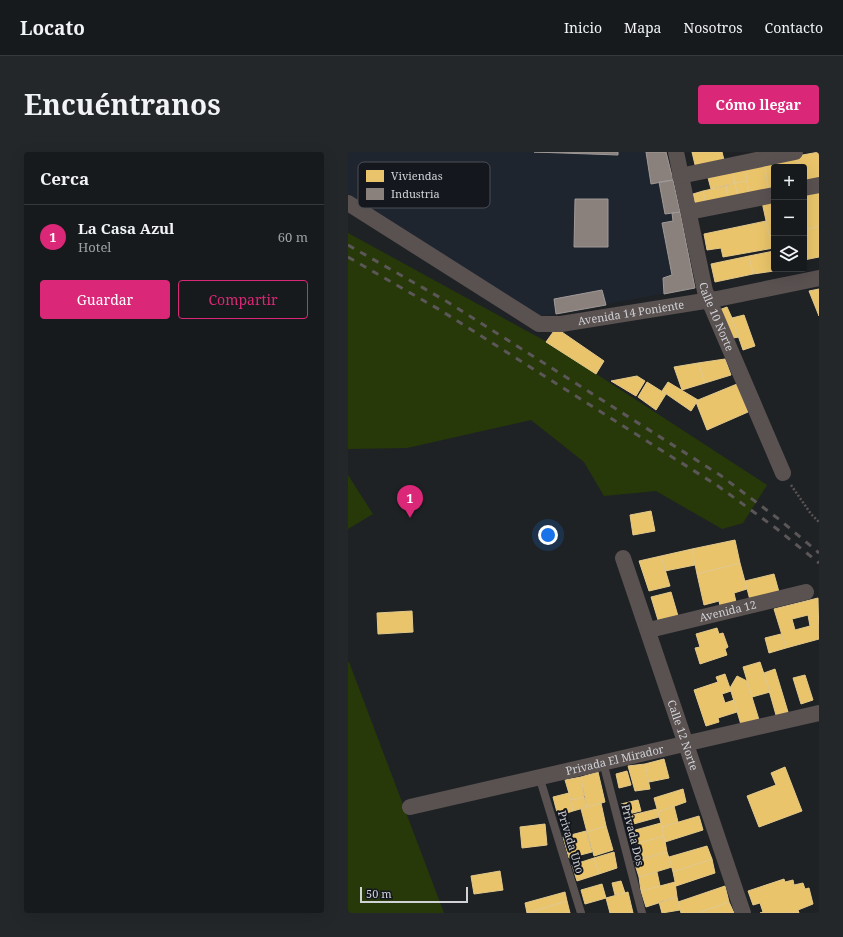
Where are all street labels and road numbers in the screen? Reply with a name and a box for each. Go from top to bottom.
street label: Calle 10 Norte [696,281,738,353]
street label: Avenida 14 Poniente [577,296,685,328]
street label: Avenida 12 [698,596,758,625]
street label: Calle 12 Norte [664,698,702,772]
street label: Privada El Mirador [564,741,666,778]
street label: Privada Dos [619,802,648,867]
street label: Privada Uno [555,809,588,875]

